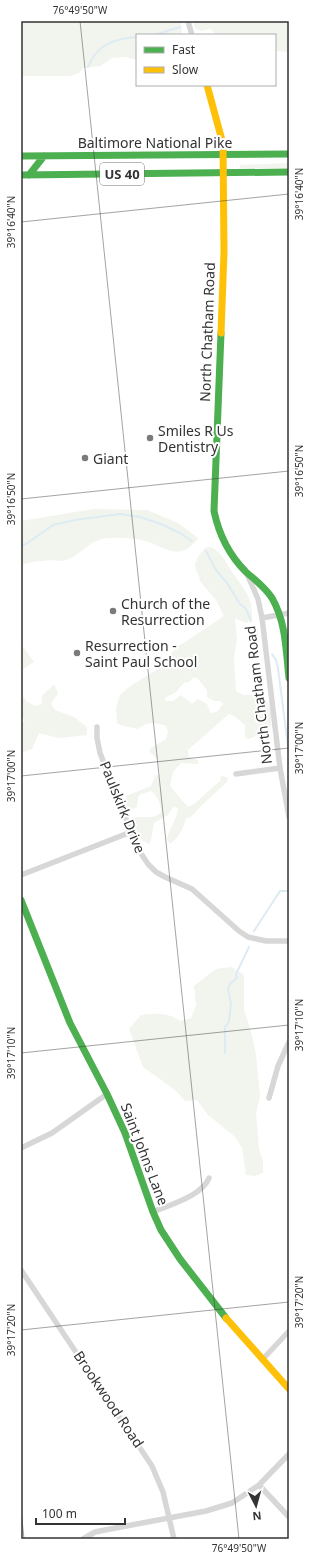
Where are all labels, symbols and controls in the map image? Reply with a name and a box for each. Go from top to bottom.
text: 76°49'50"W [53,3,108,17]
legend [136,34,276,86]
text: Fast [172,41,196,58]
text: Slow [172,61,199,78]
street label: Baltimore National Pike [78,133,232,152]
road number: US 40 [100,163,144,185]
text: 39°16'40"N [292,168,306,220]
text: 39°16'40"N [4,196,18,248]
street label: North Chatham Road [195,262,219,402]
place label: Smiles R Us Dentistry [158,421,234,456]
marker: Smiles R Us Dentistry [145,433,155,443]
text: 39°16'50"N [292,445,306,497]
place label: Giant [93,449,128,468]
marker: Giant [80,453,90,463]
text: 39°16'50"N [4,473,18,525]
place label: Church of the Resurrection [121,594,210,629]
marker: Church of the Resurrection [108,606,118,616]
street label: North Chatham Road [240,625,276,765]
place label: Resurrection - Saint Paul School [85,636,197,671]
marker: Resurrection - Saint Paul School [72,648,82,658]
text: 39°17'00"N [292,722,306,774]
text: 39°17'00"N [4,750,18,802]
street label: Paulskirk Drive [96,758,150,856]
text: 39°17'10"N [292,999,306,1051]
text: 39°17'10"N [4,1027,18,1079]
street label: Saint Johns Lane [117,1100,173,1208]
text: 39°17'20"N [292,1276,306,1328]
text: 39°17'20"N [4,1304,18,1356]
street label: Brookwood Road [70,1347,148,1451]
north arrow [236,1486,276,1526]
scale bar [36,1500,125,1526]
text: 100 m [42,1505,77,1522]
text: N [252,1509,262,1524]
text: 76°49'50"W [212,1541,267,1555]

